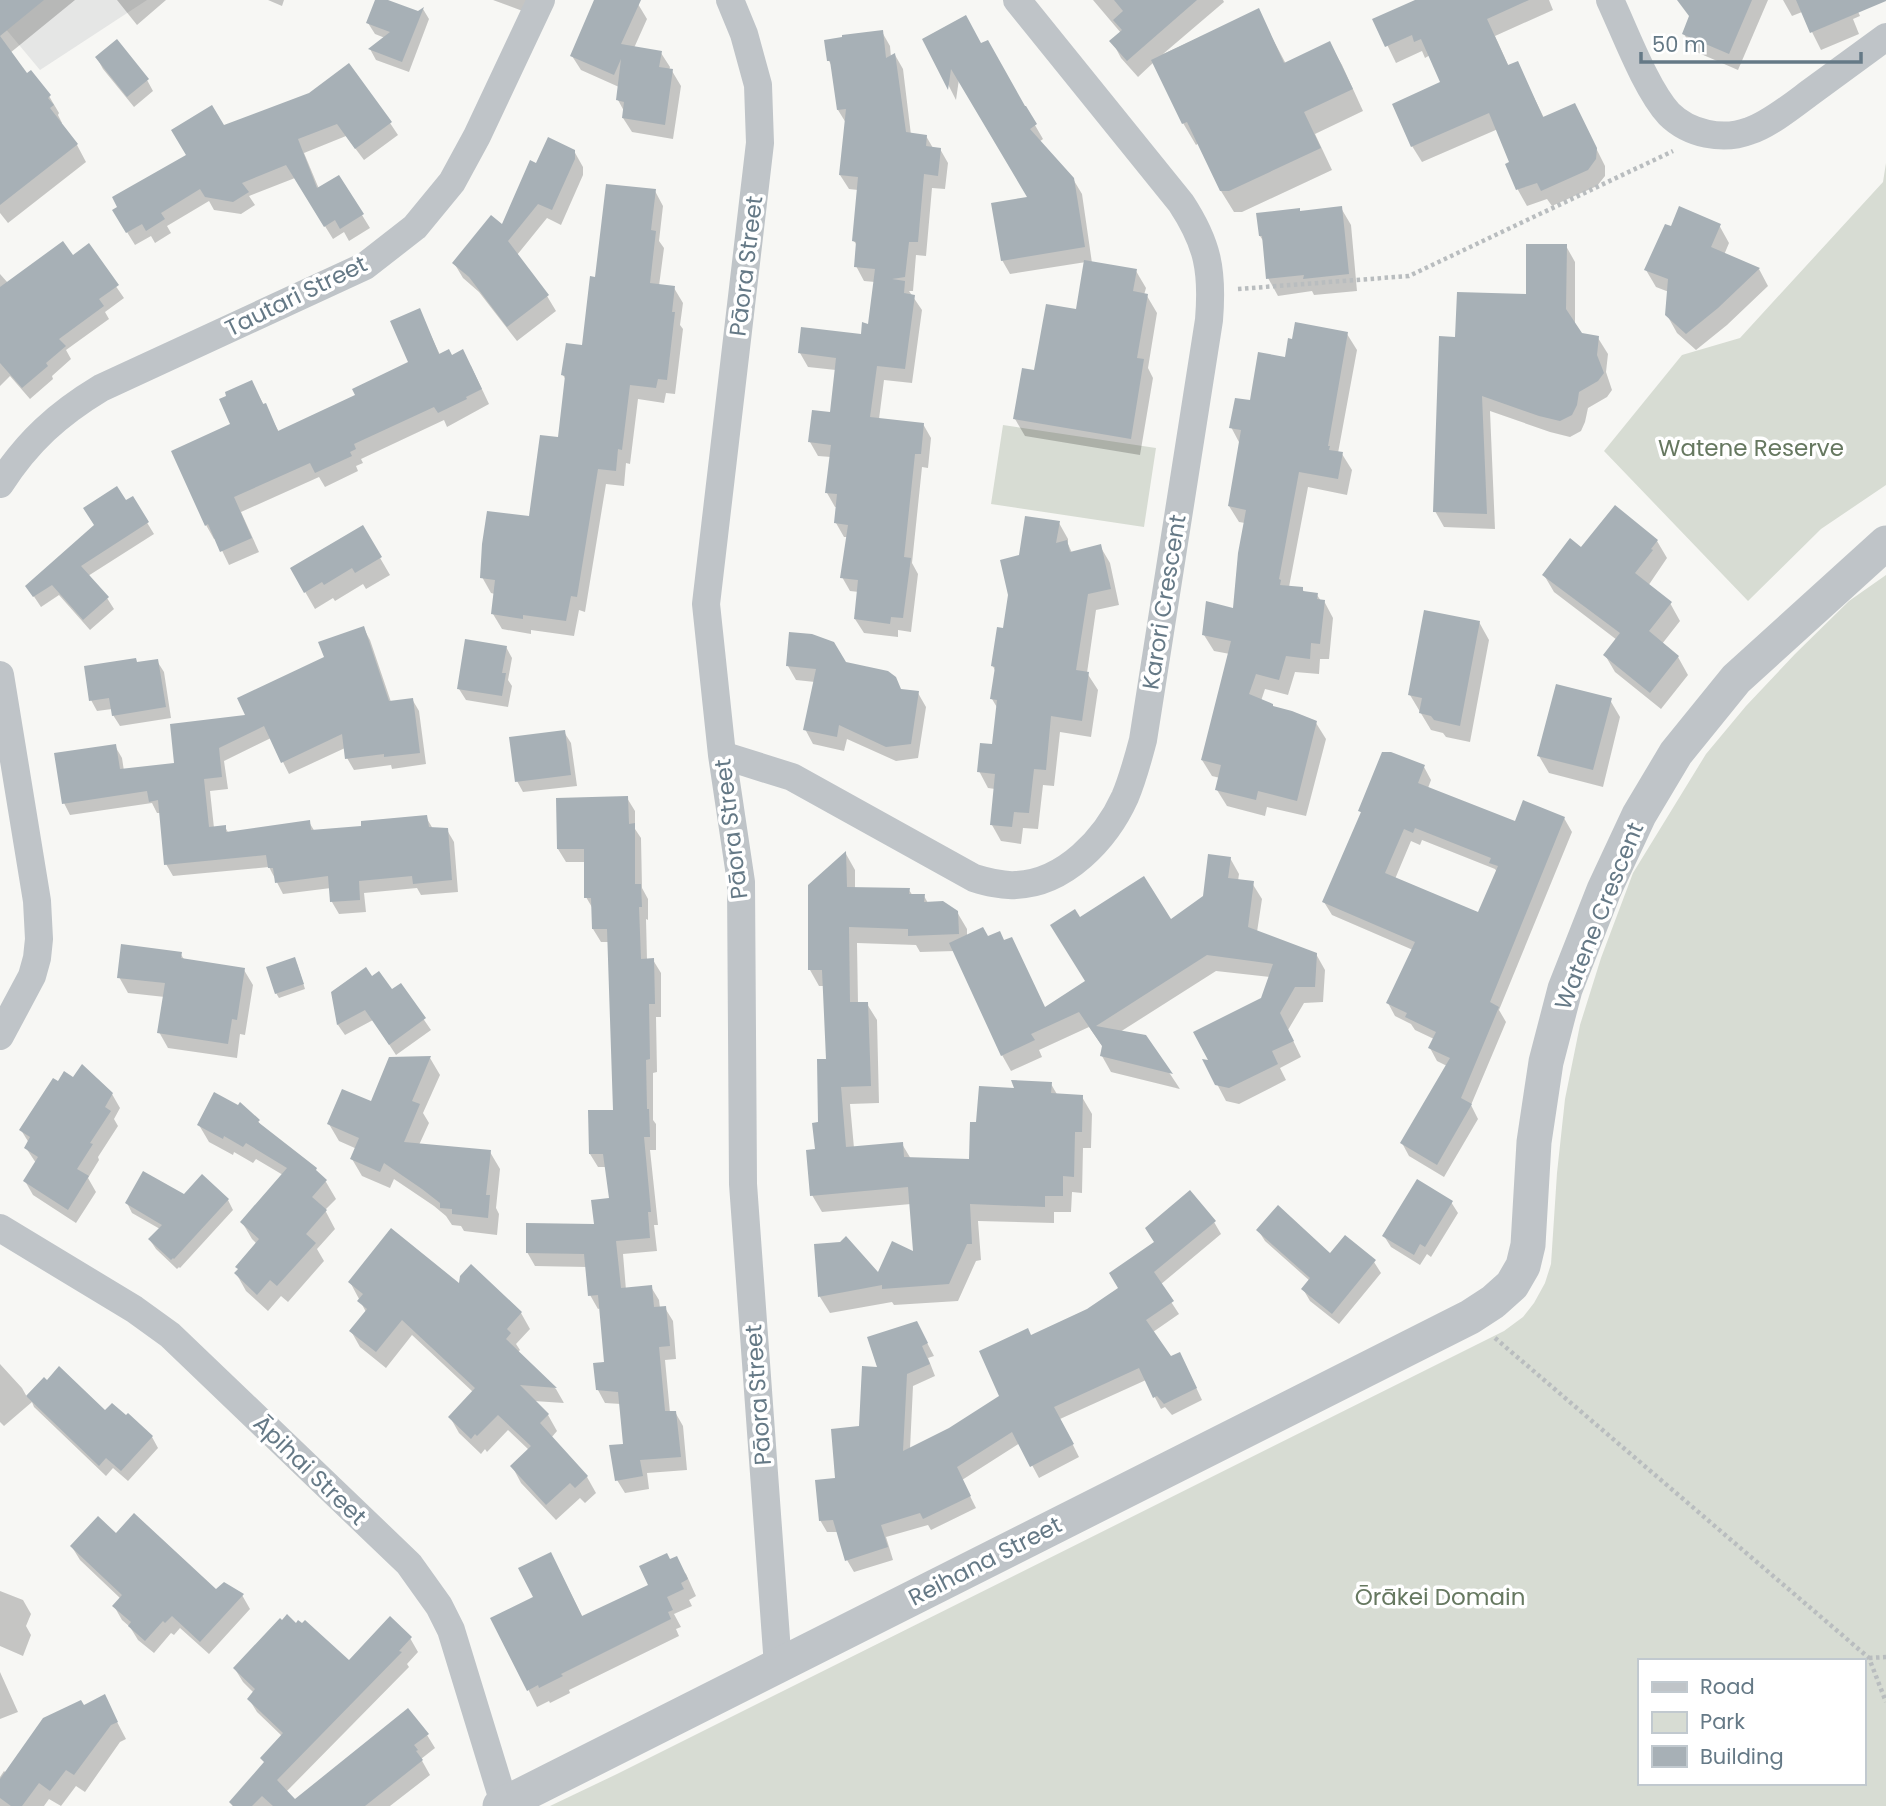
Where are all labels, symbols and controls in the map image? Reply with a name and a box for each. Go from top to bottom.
scale bar [1641,21,1862,65]
text: 50 m [1652,30,1706,59]
street label: Pāora Street [722,194,770,338]
street label: Tautari Street [220,248,372,344]
park label: Watene Reserve [1658,432,1844,464]
street label: Karori Crescent [1134,512,1194,692]
street label: Pāora Street [707,757,755,901]
street label: Watene Crescent [1547,817,1651,1015]
street label: Pāora Street [737,1323,779,1467]
street label: Āpihai Street [246,1408,374,1532]
street label: Reihana Street [903,1509,1067,1613]
park label: Ōrākei Domain [1355,1581,1525,1613]
legend [1638,1659,1865,1785]
text: Road [1700,1672,1755,1701]
text: Park [1700,1707,1745,1736]
text: Building [1700,1742,1784,1771]

